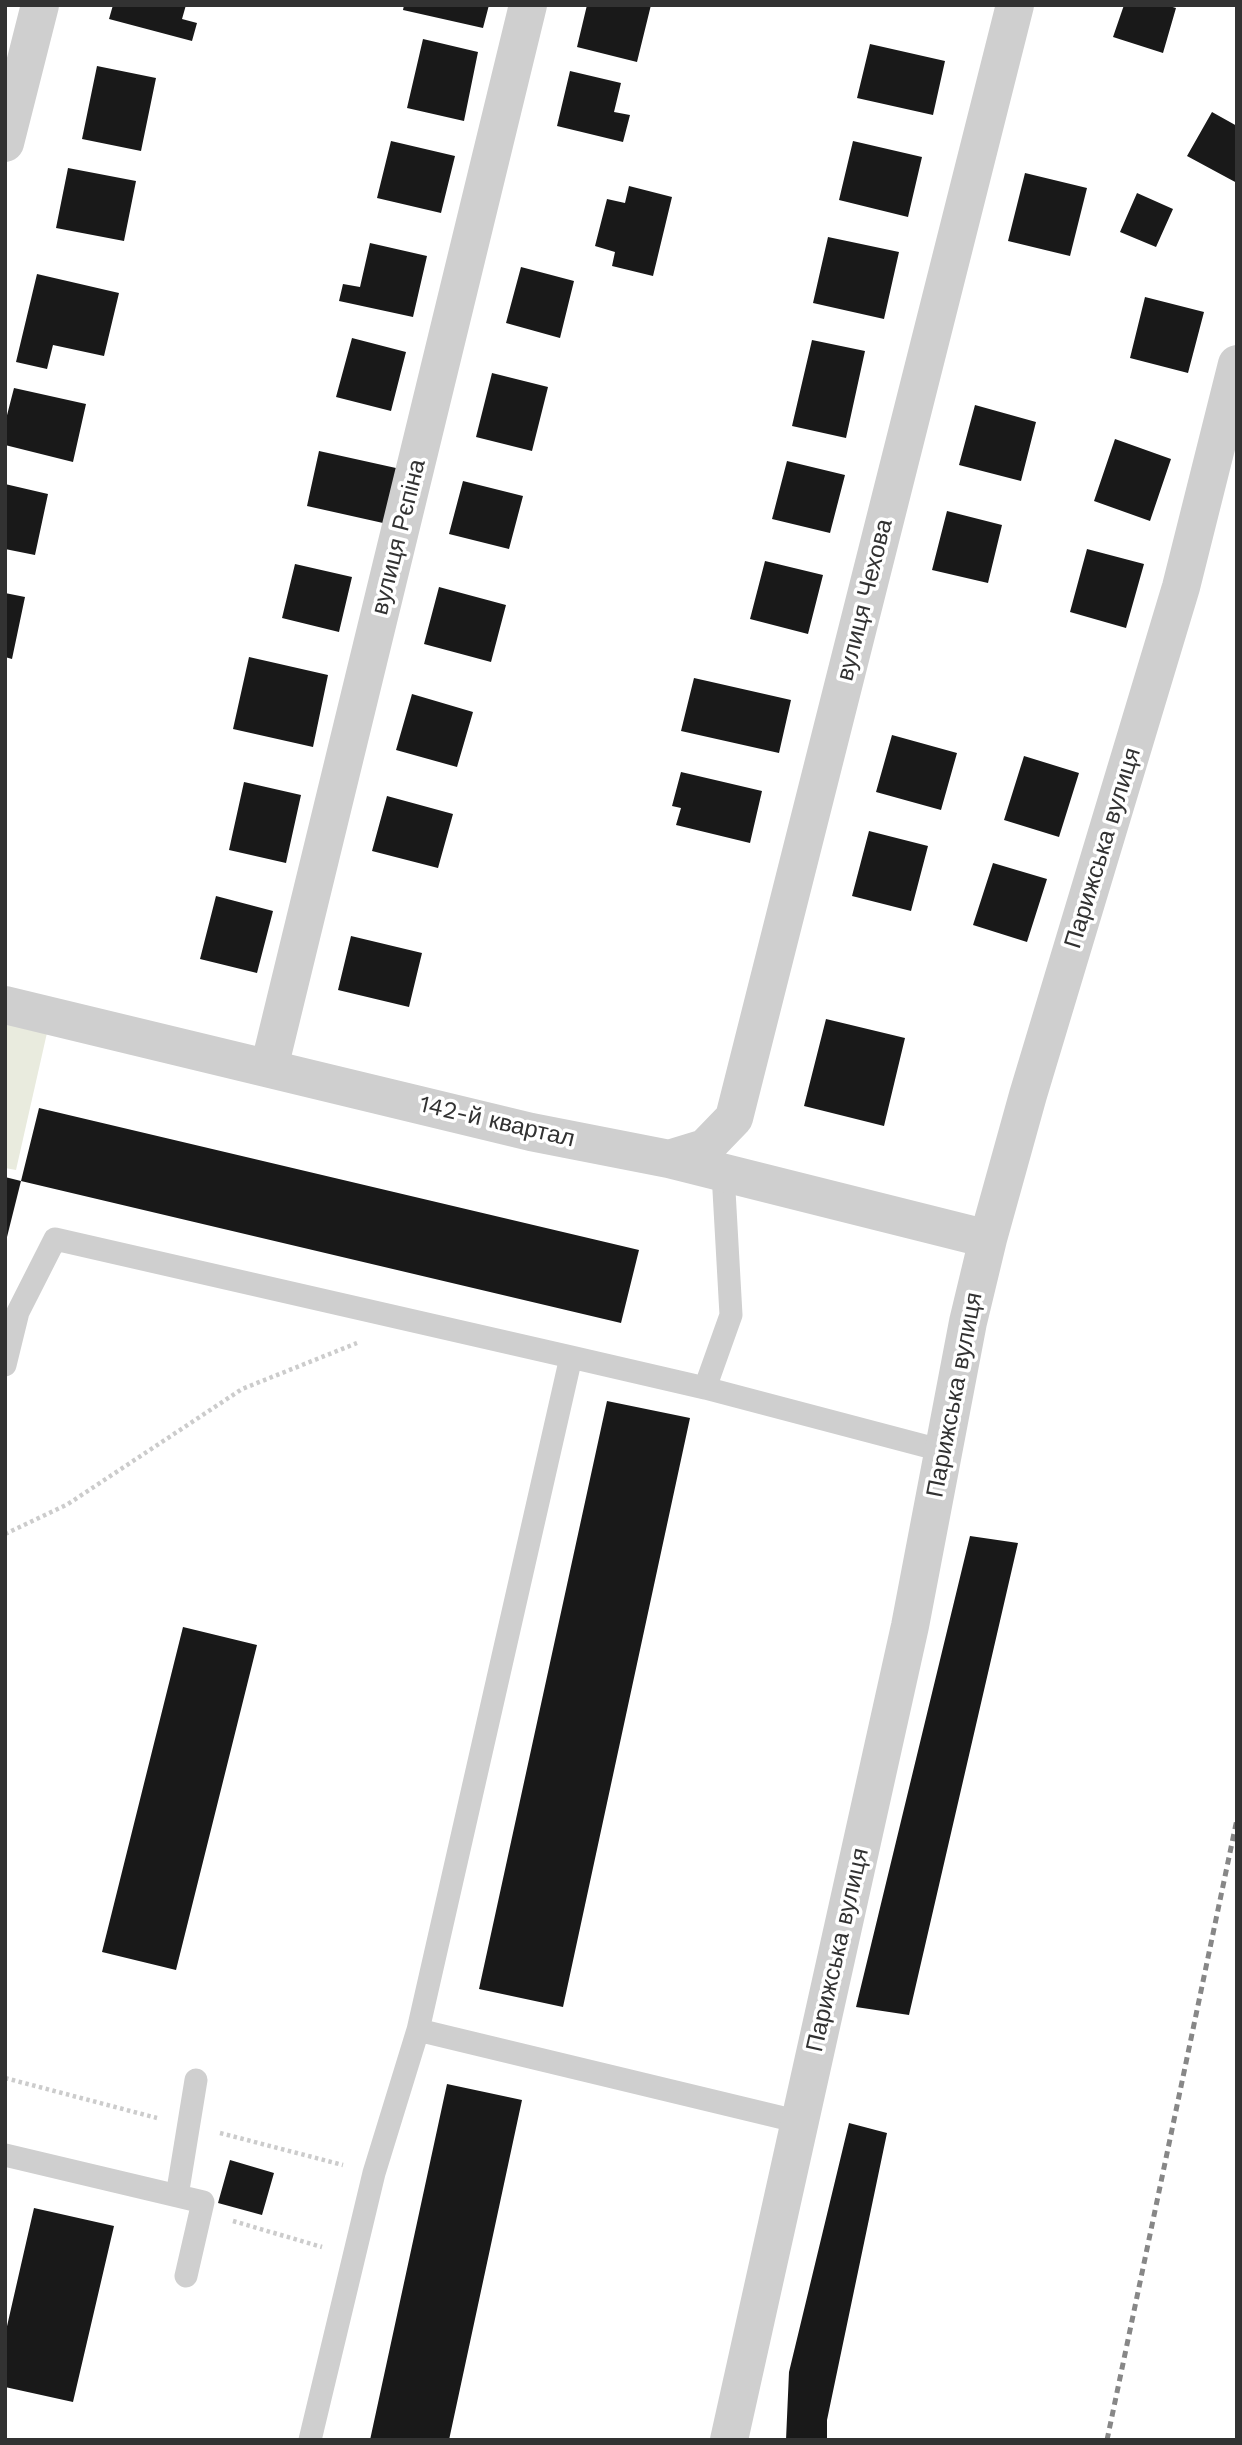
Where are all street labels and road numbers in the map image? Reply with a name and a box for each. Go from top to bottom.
street label: вулиця Рєпіна [366,456,432,618]
street label: вулиця Чехова [831,516,899,684]
street label: Парижська вулиця [1059,744,1147,952]
street label: 142-й квартал [416,1090,578,1154]
street label: Парижська вулиця [921,1290,989,1500]
street label: Парижська вулиця [801,1845,875,2055]

